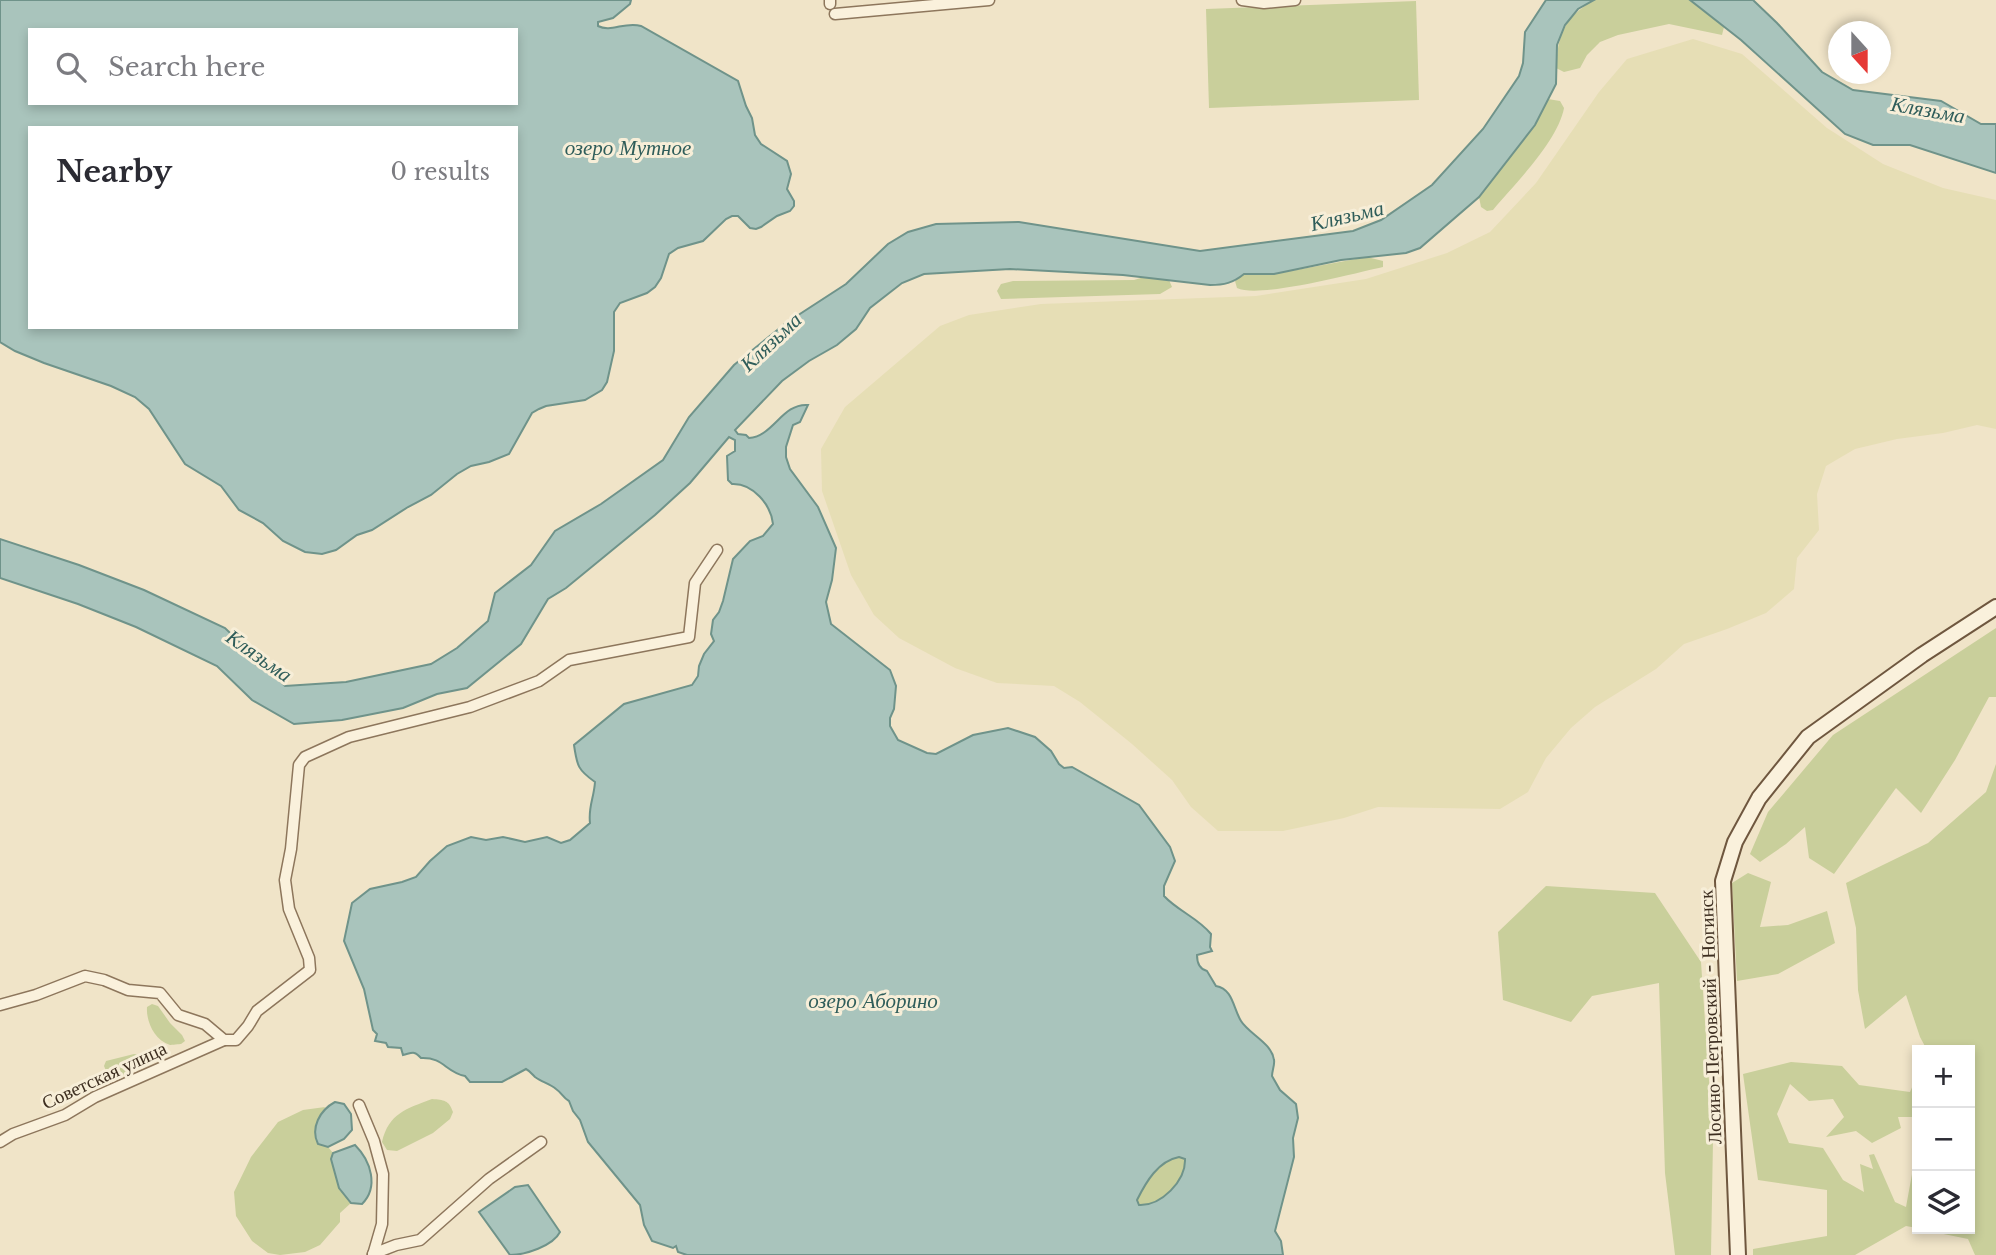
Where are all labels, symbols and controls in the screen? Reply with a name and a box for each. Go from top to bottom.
north arrow [1828,21,1891,84]
search box [28,28,518,105]
icon: search [52,48,90,86]
text: Search here [108,51,265,83]
water label: Клязьма [1888,91,1967,129]
water label: озеро Мутное [565,135,691,161]
text: Nearby [56,153,172,190]
text: 0 results [391,158,490,186]
water label: Клязьма [1307,195,1386,237]
water label: Клязьма [734,307,807,378]
water label: Клязьма [220,623,297,688]
street label: Лосино-Петровский - Ногинск [1695,889,1726,1145]
water label: озеро Аборино [808,988,938,1014]
street label: Советская улица [38,1036,171,1114]
map controls [1912,1045,1975,1234]
button: + [1912,1045,1975,1108]
button: − [1912,1108,1975,1171]
button: layers [1912,1171,1975,1234]

